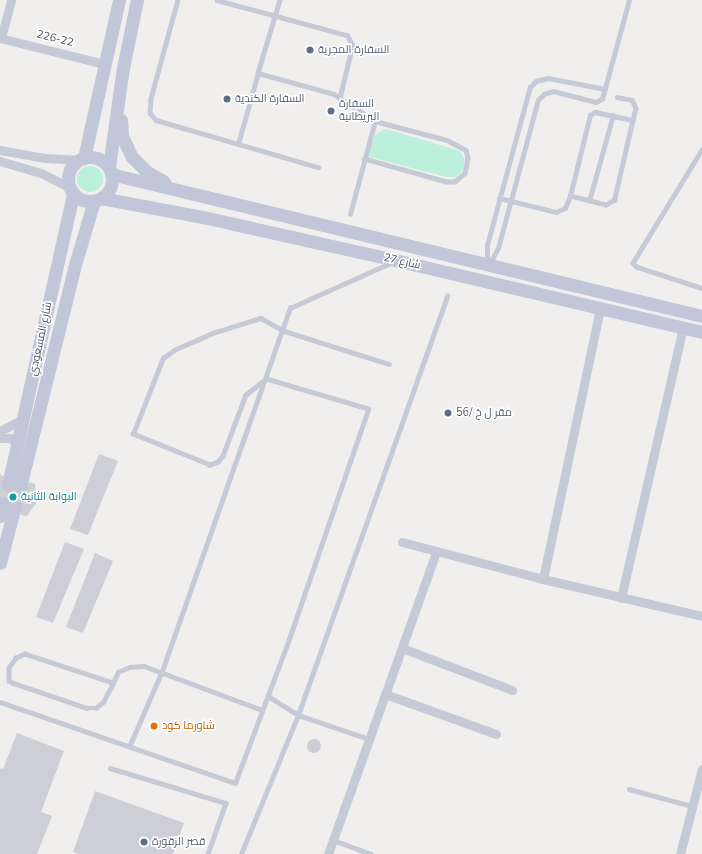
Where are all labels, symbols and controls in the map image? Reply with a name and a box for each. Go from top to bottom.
street label: 226-22 [35,28,75,50]
place label: السفارة المجرية [318,43,389,57]
marker: السفارة المجرية [305,45,315,55]
place label: السفارة الكندية [235,92,304,106]
marker: السفارة الكندية [222,94,232,104]
place label: السفارة البريطانية [339,98,379,124]
marker: السفارة البريطانية [326,106,336,116]
street label: شارع 27 [382,251,422,273]
street label: شارع المسعودي [27,301,55,377]
place label: مقر ل خ /56 [456,406,512,420]
marker: مقر ل خ /56 [443,408,453,418]
place label: البوابة الثانية [21,490,77,504]
marker: البوابة الثانية [8,492,18,502]
place label: شاورما كود [162,719,215,733]
marker: شاورما كود [149,721,159,731]
place label: قصر الزقورة [152,835,205,849]
marker: قصر الزقورة [139,837,149,847]

